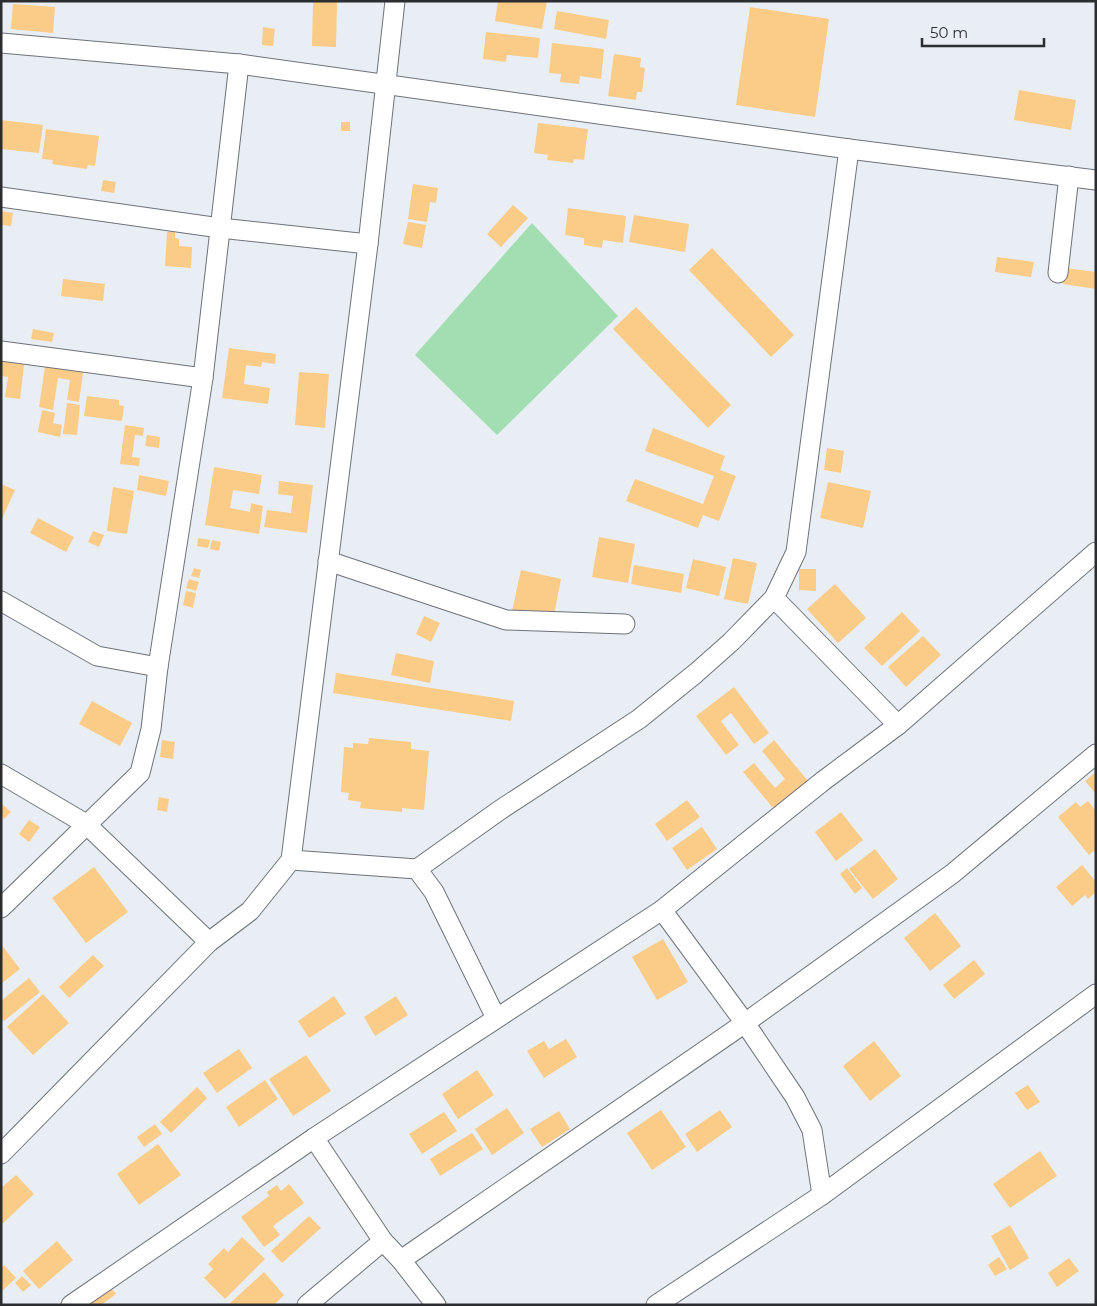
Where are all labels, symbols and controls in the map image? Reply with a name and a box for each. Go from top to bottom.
scale bar [922,15,1044,47]
text: 50 m [930,23,968,42]

